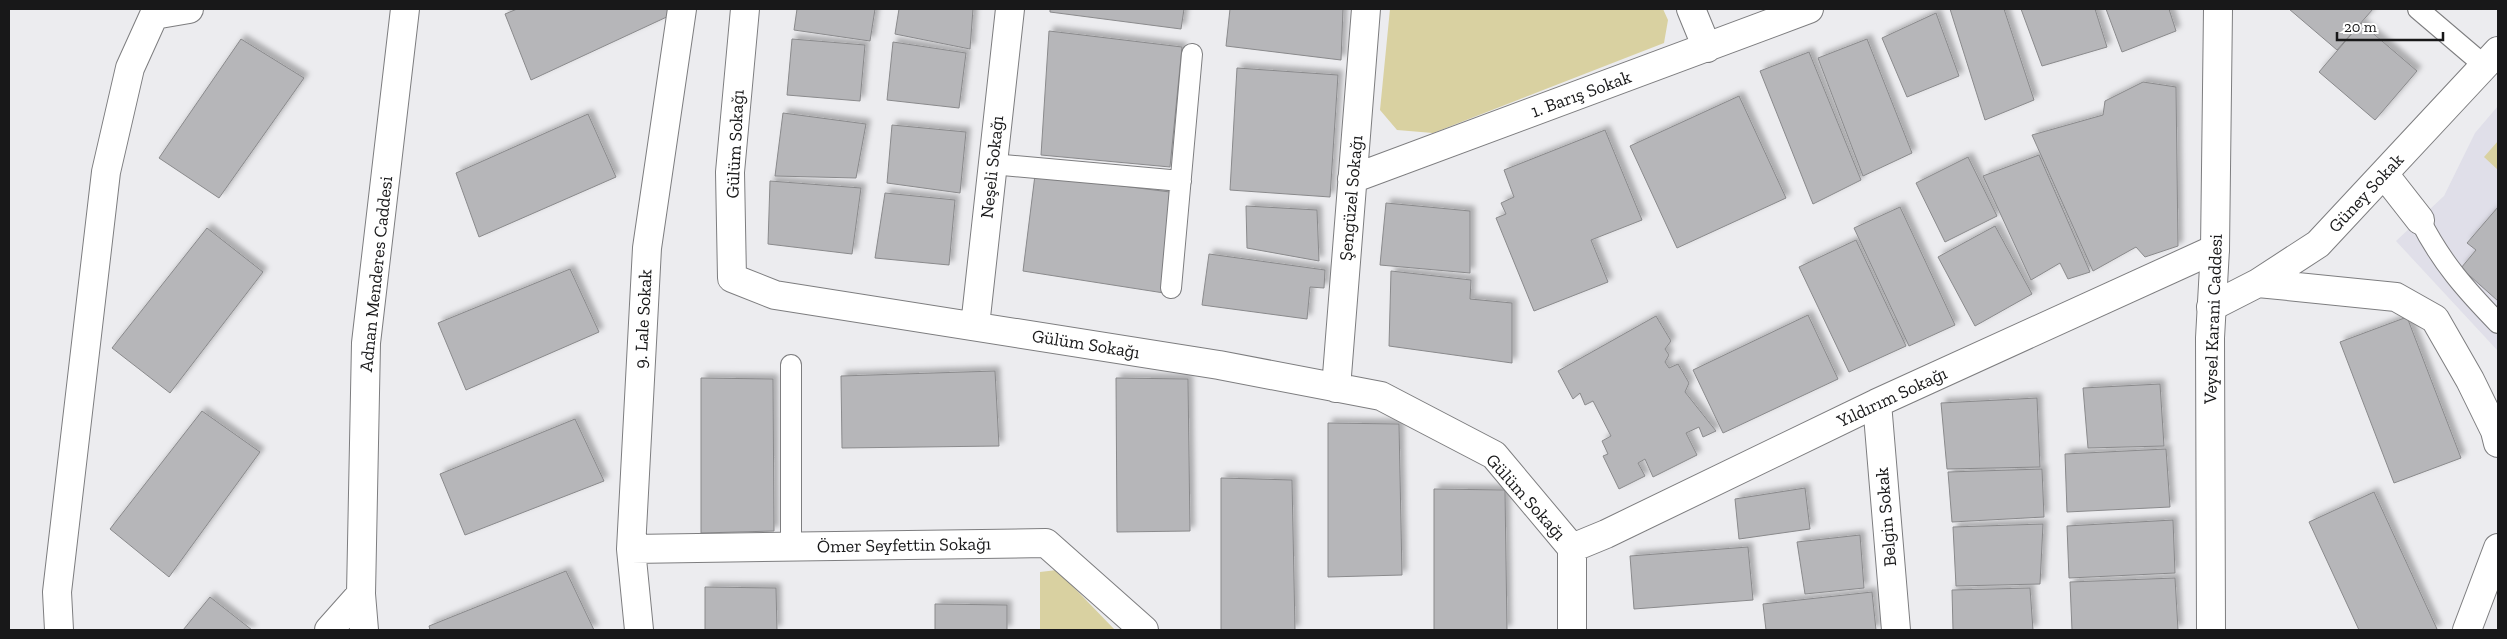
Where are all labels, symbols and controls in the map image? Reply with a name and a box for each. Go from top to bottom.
scale bar [2337,10,2443,42]
text: 20 m [2344,18,2377,36]
street label: 1. Barış Sokak [1528,65,1635,122]
street label: Gülüm Sokağı [721,89,749,199]
street label: Neşeli Sokağı [976,114,1008,220]
street label: Şengüzel Sokağı [1335,134,1367,262]
street label: Güney Sokak [2324,148,2409,237]
street label: Adnan Menderes Caddesi [355,175,397,373]
street label: Veysel Karani Caddesi [2199,234,2227,405]
street label: 9. Lale Sokak [629,268,657,369]
street label: Gülüm Sokağı [1031,325,1141,363]
street label: Yıldırım Sokağı [1833,362,1951,433]
street label: Gülüm Sokağı [1481,449,1571,545]
street label: Belgin Sokak [1871,466,1901,568]
street label: Ömer Seyfettin Sokağı [817,532,991,558]

